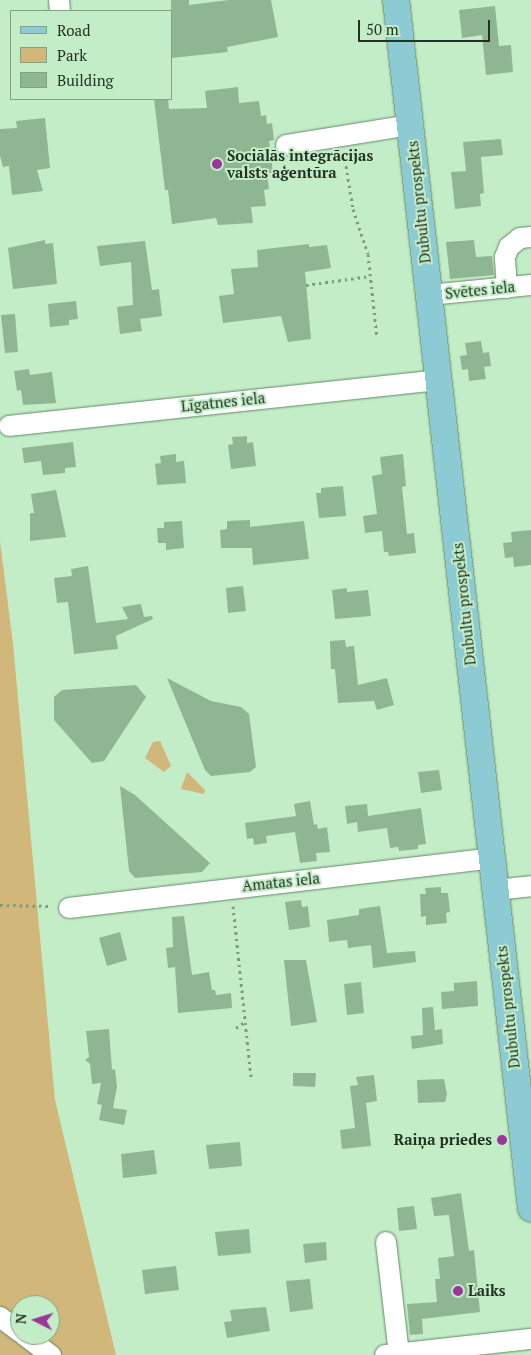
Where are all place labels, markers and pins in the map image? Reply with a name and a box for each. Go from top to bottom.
place label: Sociālās integrācijas valsts aģentūra [227,146,373,181]
marker: Sociālās integrācijas valsts aģentūra [211,158,223,170]
place label: Raiņa priedes [394,1131,492,1149]
marker: Raiņa priedes [496,1134,508,1146]
place label: Laiks [468,1282,506,1300]
marker: Laiks [452,1285,464,1297]

